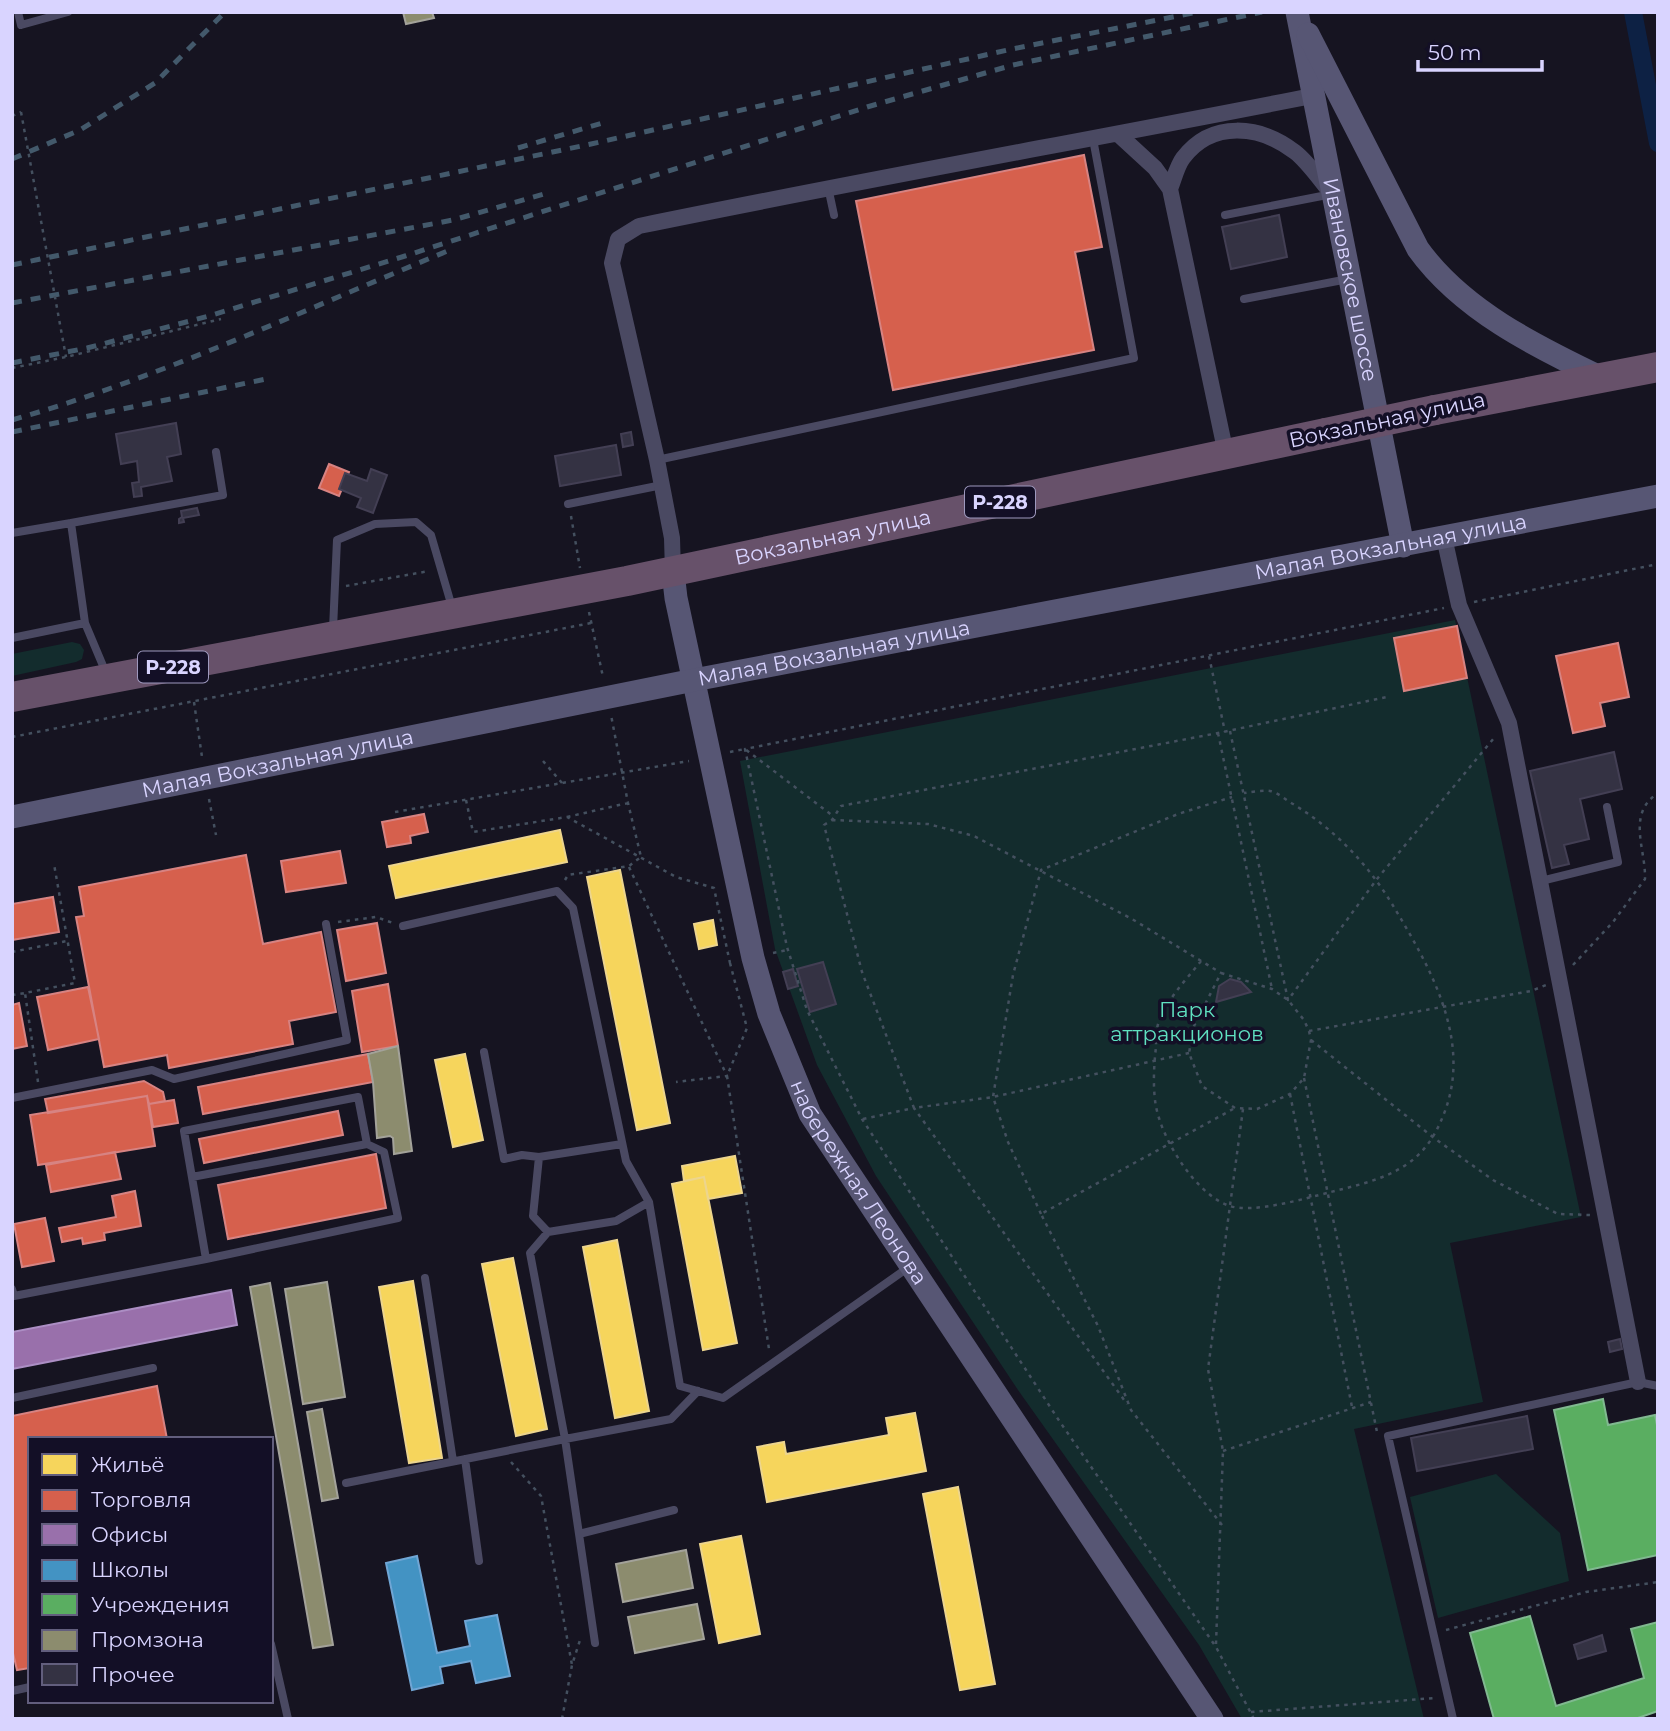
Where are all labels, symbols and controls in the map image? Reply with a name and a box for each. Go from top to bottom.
scale bar [1418,28,1542,72]
text: 50 m [1428,40,1482,65]
street label: Ивановское шоссе [1318,176,1383,384]
street label: Вокзальная улица [1286,386,1487,453]
road number: Р-228 [965,486,1035,517]
street label: Вокзальная улица [732,504,933,570]
street label: Малая Вокзальная улица [1253,508,1529,585]
street label: Малая Вокзальная улица [696,615,972,691]
road number: Р-228 [138,652,208,682]
street label: Малая Вокзальная улица [140,724,416,803]
park label: Парк аттракционов [1110,997,1264,1046]
street label: набережная Леонова [785,1076,933,1289]
legend [28,1437,273,1703]
text: Жильё [91,1452,165,1477]
text: Торговля [91,1487,192,1512]
text: Офисы [91,1522,168,1547]
text: Школы [91,1557,169,1582]
text: Учреждения [91,1592,230,1617]
text: Промзона [91,1627,204,1652]
text: Прочее [91,1662,175,1687]

